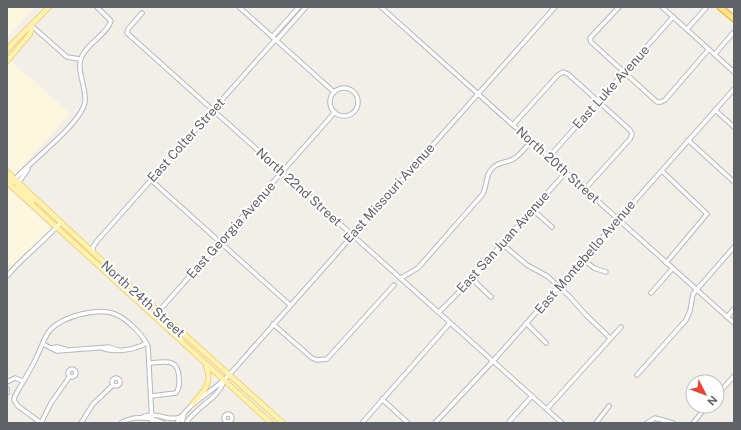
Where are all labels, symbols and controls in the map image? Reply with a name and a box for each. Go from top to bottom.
street label: East Luke Avenue [570,42,652,132]
street label: East Colter Street [144,95,228,185]
street label: North 20th Street [513,124,603,206]
street label: East Missouri Avenue [340,140,438,246]
street label: North 22nd Street [253,145,345,229]
street label: East Georgia Avenue [184,178,278,282]
street label: East San Juan Avenue [453,188,553,296]
street label: East Montebello Avenue [532,197,638,317]
street label: North 24th Street [98,258,188,340]
north arrow [685,374,725,414]
text: N [705,393,720,408]

